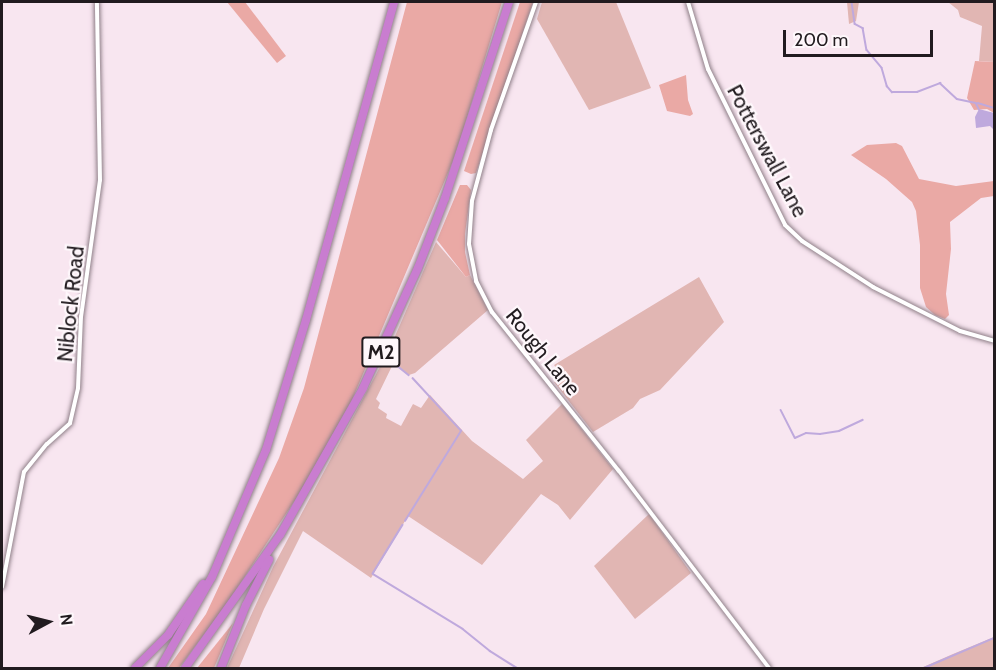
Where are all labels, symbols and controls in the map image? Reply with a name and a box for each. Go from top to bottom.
scale bar [786,18,936,56]
text: 200 m [794,29,848,51]
street label: Potterswall Lane [722,81,812,221]
street label: Niblock Road [52,245,90,363]
street label: Rough Lane [500,303,586,401]
road number: M2 [360,335,402,369]
north arrow [18,592,78,652]
text: N [56,613,76,627]

